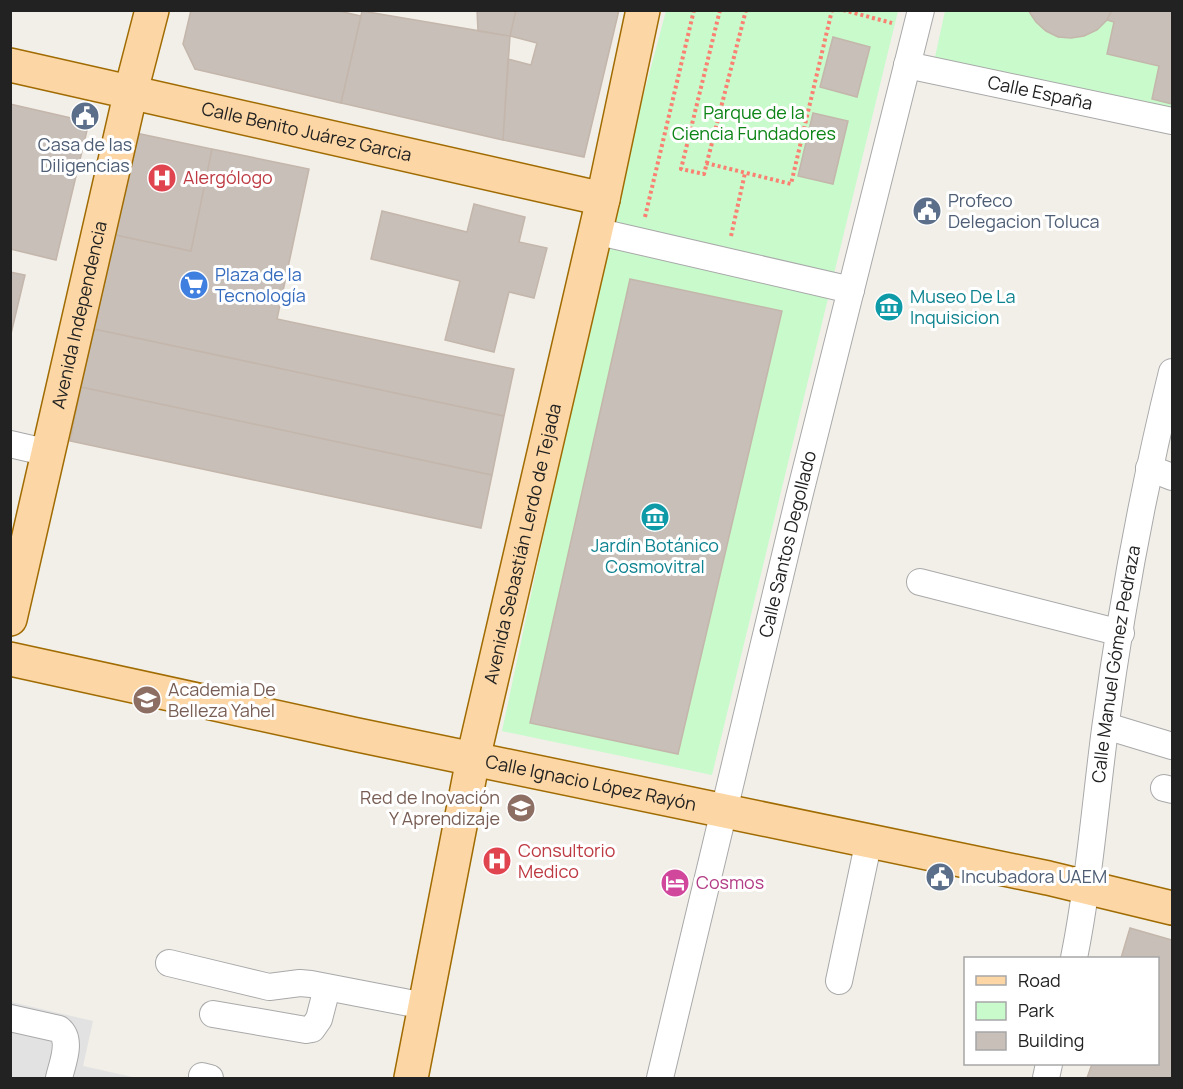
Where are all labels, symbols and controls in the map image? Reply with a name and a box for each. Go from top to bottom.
street label: Calle España [986,69,1095,115]
street label: Calle Benito Juárez Garcia [199,96,414,166]
public building icon: Casa de las Diligencias [69,100,101,132]
park label: Parque de la Ciencia Fundadores [672,100,836,145]
place label: Casa de las Diligencias [38,132,132,177]
hospital icon: Alergólogo [146,162,178,194]
place label: Alergólogo [183,165,273,189]
place label: Profeco Delegacion Toluca [948,188,1100,233]
public building icon: Profeco Delegacion Toluca [911,195,943,227]
street label: Avenida Independencia [46,219,112,411]
place label: Plaza de la Tecnología [215,262,306,307]
supermarket icon: Plaza de la Tecnología [178,269,210,301]
place label: Museo De La Inquisicion [910,284,1015,329]
museum icon: Museo De La Inquisicion [873,291,905,323]
street label: Avenida Sebastián Lerdo de Tejada [478,401,566,686]
street label: Calle Santos Degollado [753,448,821,640]
museum icon: Jardín Botánico Cosmovitral [639,501,671,533]
place label: Jardín Botánico Cosmovitral [591,533,719,578]
street label: Calle Manuel Gómez Pedraza [1086,543,1145,784]
place label: Academia De Belleza Yahel [168,677,276,722]
school or university icon: Academia De Belleza Yahel [131,684,163,716]
street label: Calle Ignacio López Rayón [484,749,699,816]
place label: Red de Inovación Y Aprendizaje [360,785,500,830]
school or university icon: Red de Inovación Y Aprendizaje [505,792,537,824]
place label: Consultorio Medico [518,838,615,883]
hospital icon: Consultorio Medico [481,845,513,877]
public building icon: Incubadora UAEM [924,861,956,893]
place label: Incubadora UAEM [961,864,1107,888]
hotel icon: Cosmos [659,867,691,899]
place label: Cosmos [696,870,764,894]
legend [964,957,1159,1065]
text: Road [1018,968,1061,992]
text: Park [1018,998,1055,1022]
text: Building [1018,1028,1084,1052]

